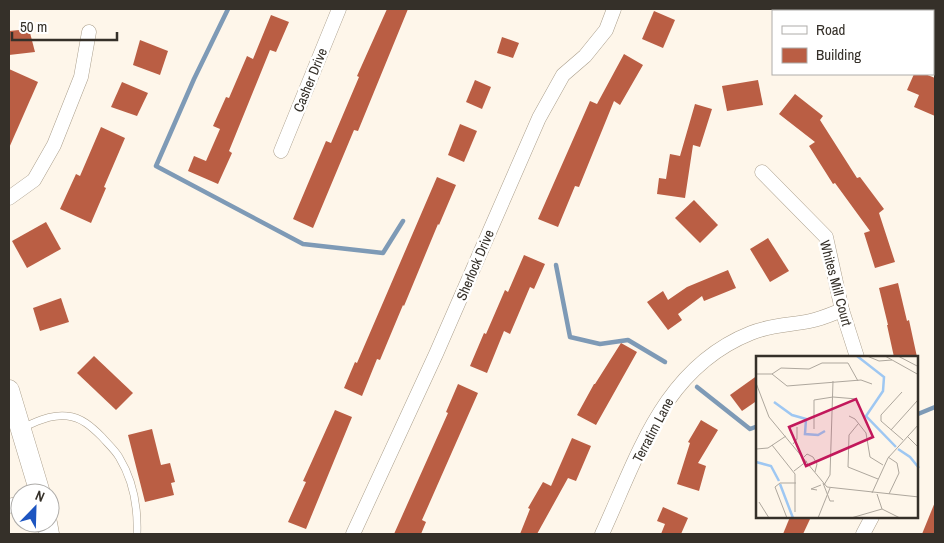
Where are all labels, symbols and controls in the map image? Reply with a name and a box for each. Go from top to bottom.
scale bar [12,10,118,42]
legend [772,10,934,75]
text: 50 m [20,16,47,37]
text: Road [816,19,845,40]
text: Building [816,44,861,65]
street label: Casher Drive [289,45,331,115]
street label: Sherlock Drive [452,227,498,303]
street label: Whites Mill Court [816,238,856,328]
inset map [756,356,919,518]
street label: Terratim Lane [628,395,678,465]
north arrow [10,483,60,533]
text: N [33,486,47,506]

